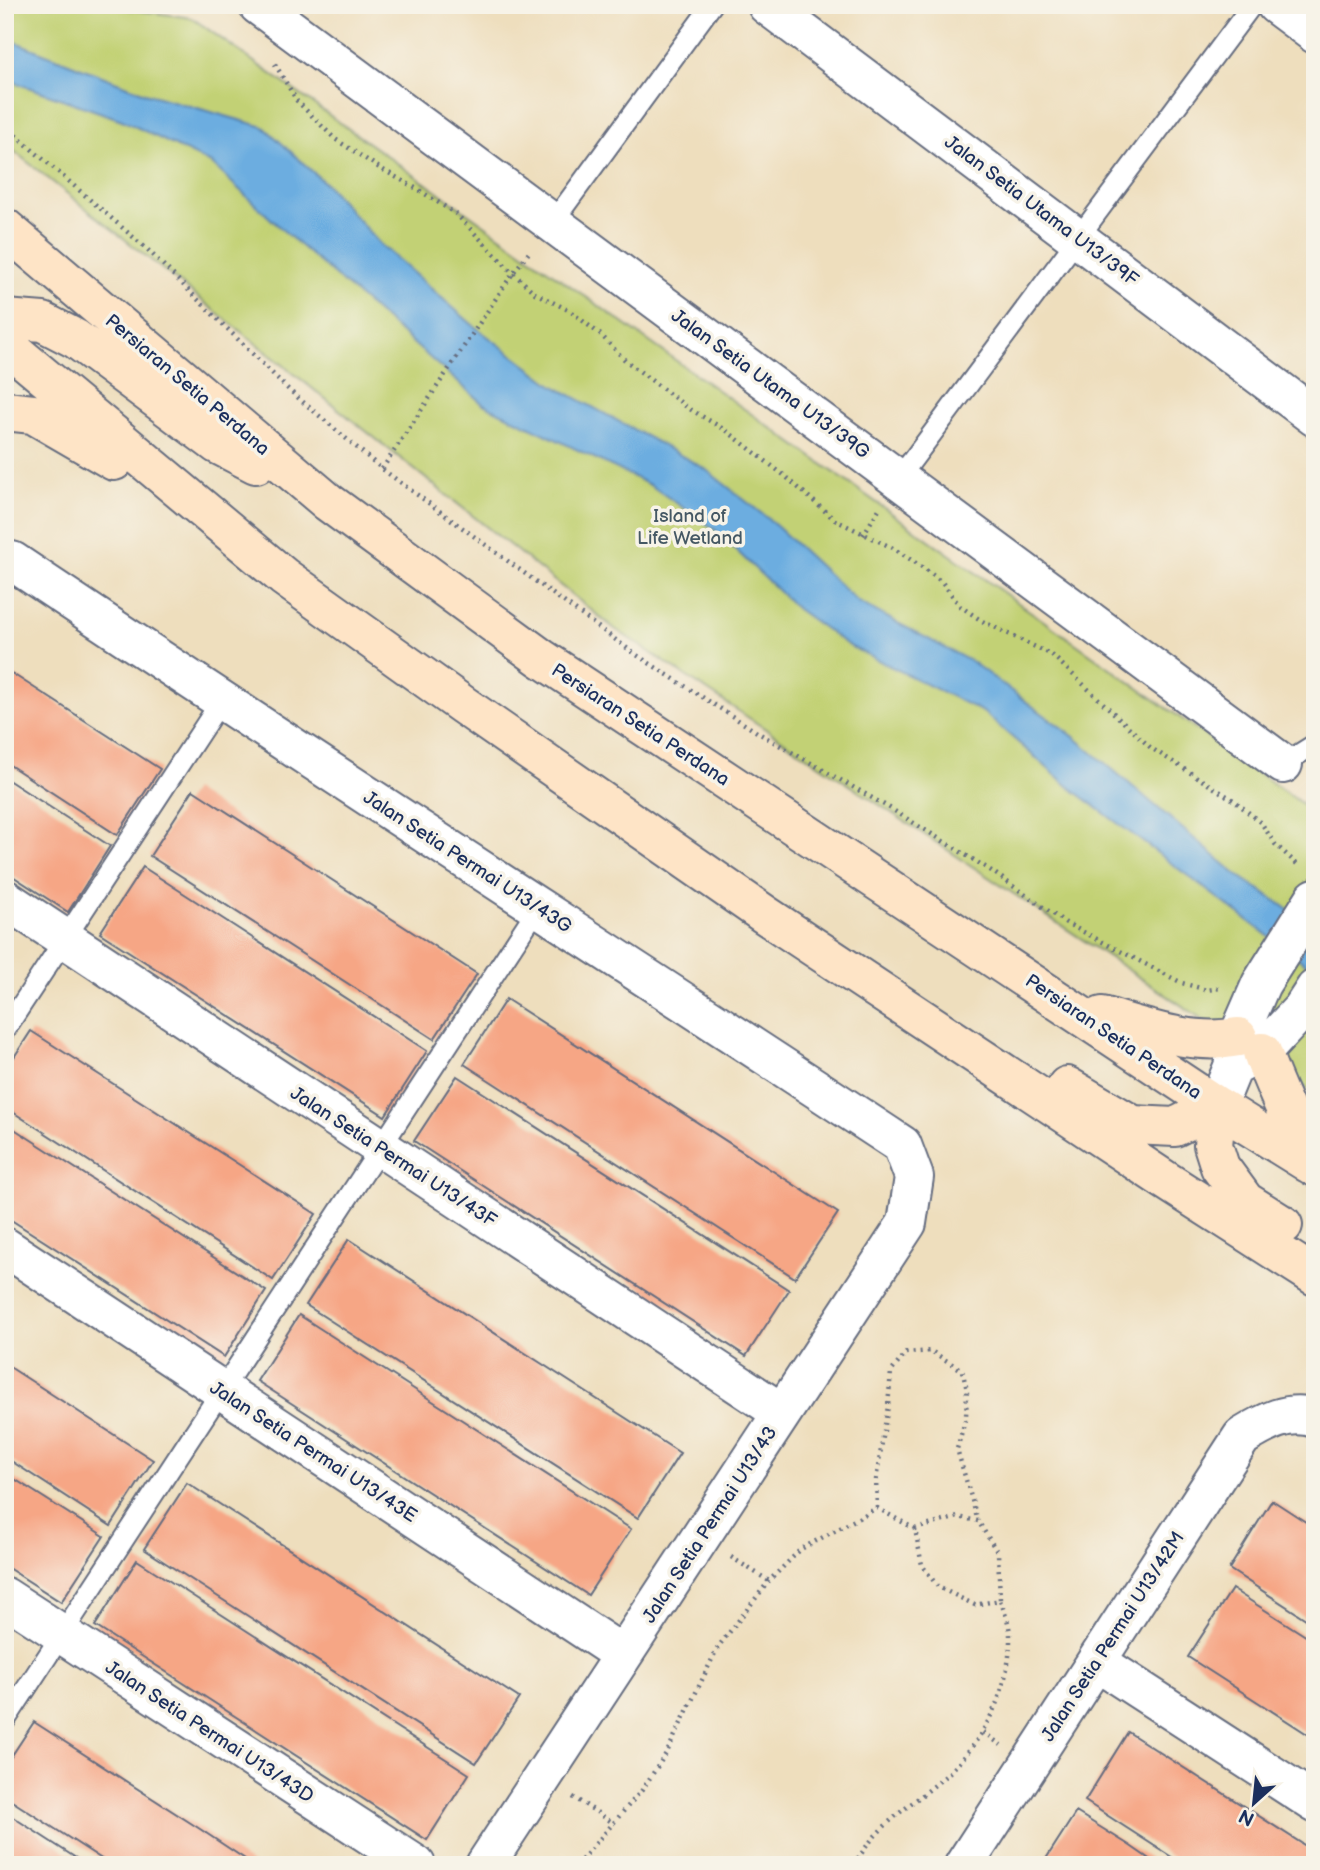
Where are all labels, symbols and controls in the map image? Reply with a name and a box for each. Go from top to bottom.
street label: Jalan Setia Utama U13/39F [940,131,1143,292]
street label: Jalan Setia Utama U13/39G [666,305,874,464]
street label: Persiaran Setia Perdana [100,310,274,461]
park label: Island of Life Wetland [637,505,743,550]
street label: Persiaran Setia Perdana [547,659,734,791]
street label: Jalan Setia Permai U13/43G [359,786,576,938]
street label: Persiaran Setia Perdana [1021,970,1206,1105]
street label: Jalan Setia Permai U13/43F [286,1082,501,1233]
street label: Jalan Setia Permai U13/43E [205,1377,421,1528]
street label: Jalan Setia Permai U13/43 [638,1422,782,1627]
street label: Jalan Setia Permai U13/42M [1037,1528,1190,1746]
street label: Jalan Setia Permai U13/43D [101,1656,318,1808]
north arrow [1218,1769,1288,1839]
text: N [1235,1803,1259,1830]

